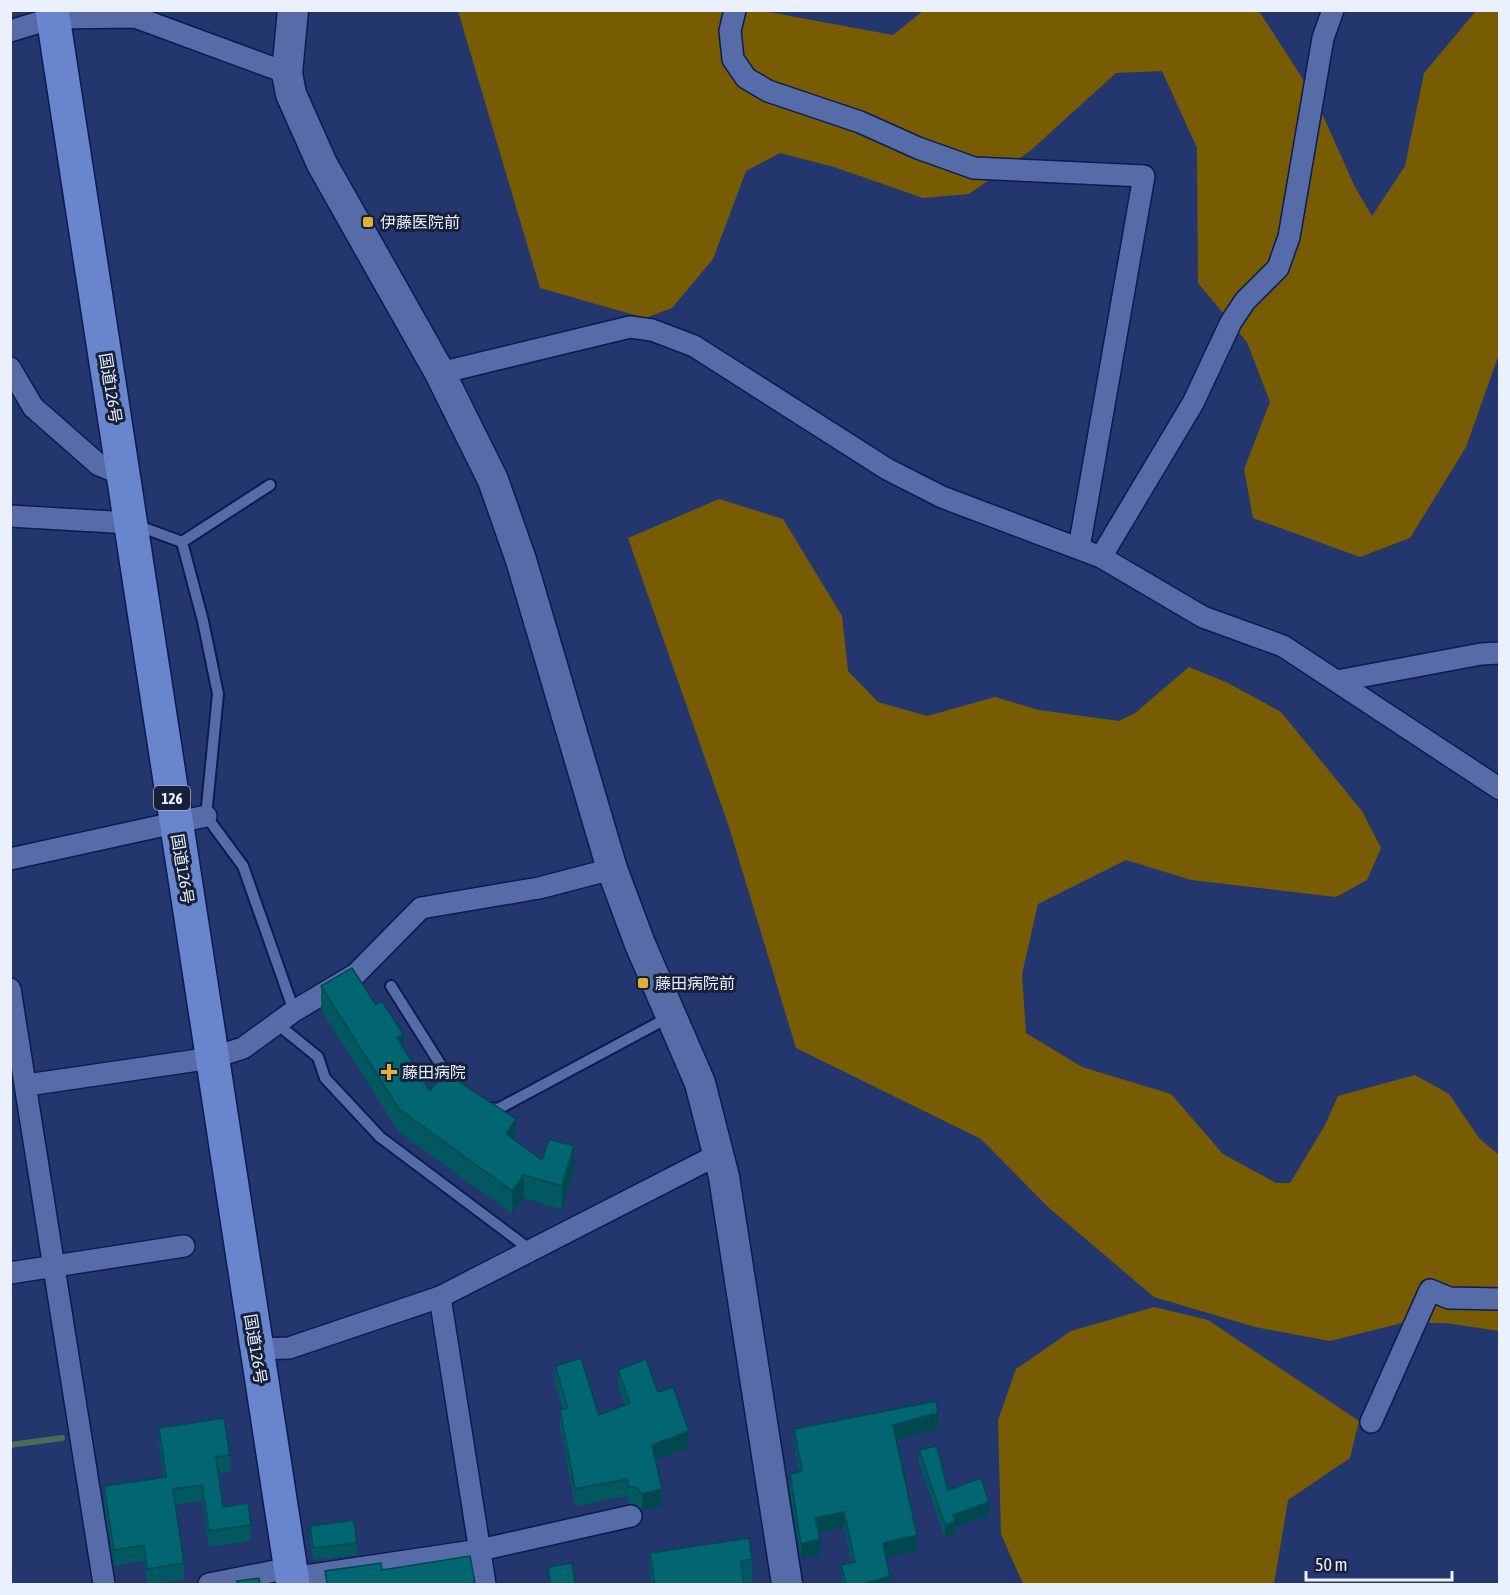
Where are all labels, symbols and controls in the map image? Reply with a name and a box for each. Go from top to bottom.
place label: 伊藤医院前 [380,213,460,231]
marker: 伊藤医院前 [361,215,375,229]
street label: 国道126号 [97,352,125,424]
road number: 126 [154,786,190,810]
street label: 国道126号 [169,833,197,905]
place label: 藤田病院前 [655,974,735,992]
marker: 藤田病院前 [636,976,650,990]
marker: 藤田病院 [380,1063,398,1081]
place label: 藤田病院 [402,1063,466,1081]
street label: 国道126号 [242,1313,270,1385]
scale bar [1306,1544,1452,1582]
text: 50 m [1315,1554,1347,1575]

